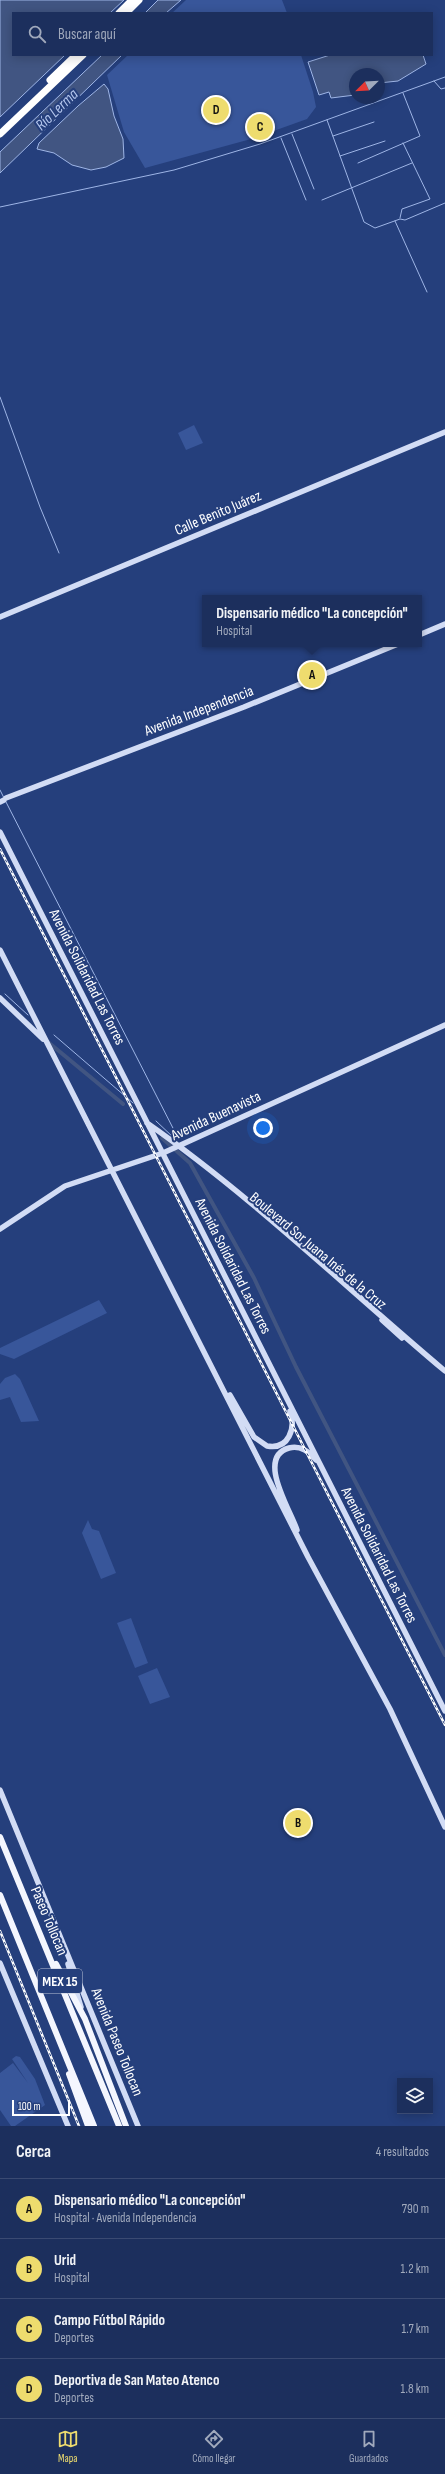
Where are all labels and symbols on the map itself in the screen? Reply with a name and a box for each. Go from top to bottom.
north arrow [349,68,385,104]
water label: Río Lerma [32,85,83,135]
pin: D [203,95,229,125]
pin: C [247,112,273,142]
street label: Calle Benito Juárez [172,486,265,540]
pin: A [299,660,325,690]
street label: Avenida Independencia [141,681,256,741]
street label: Avenida Solidaridad Las Torres [44,905,130,1048]
street label: Avenida Buenavista [167,1087,264,1146]
your location [253,1118,273,1138]
street label: Boulevard Sor Juana Inés de la Cruz [246,1188,391,1314]
street label: Avenida Solidaridad Las Torres [190,1194,276,1337]
street label: Avenida Solidaridad Las Torres [336,1483,422,1626]
pin: B [285,1808,311,1838]
street label: Paseo Tollocan [26,1884,72,1958]
road number: MEX 15 [38,1969,82,1993]
street label: Avenida Paseo Tollocan [86,1984,147,2099]
scale bar [12,2098,70,2117]

